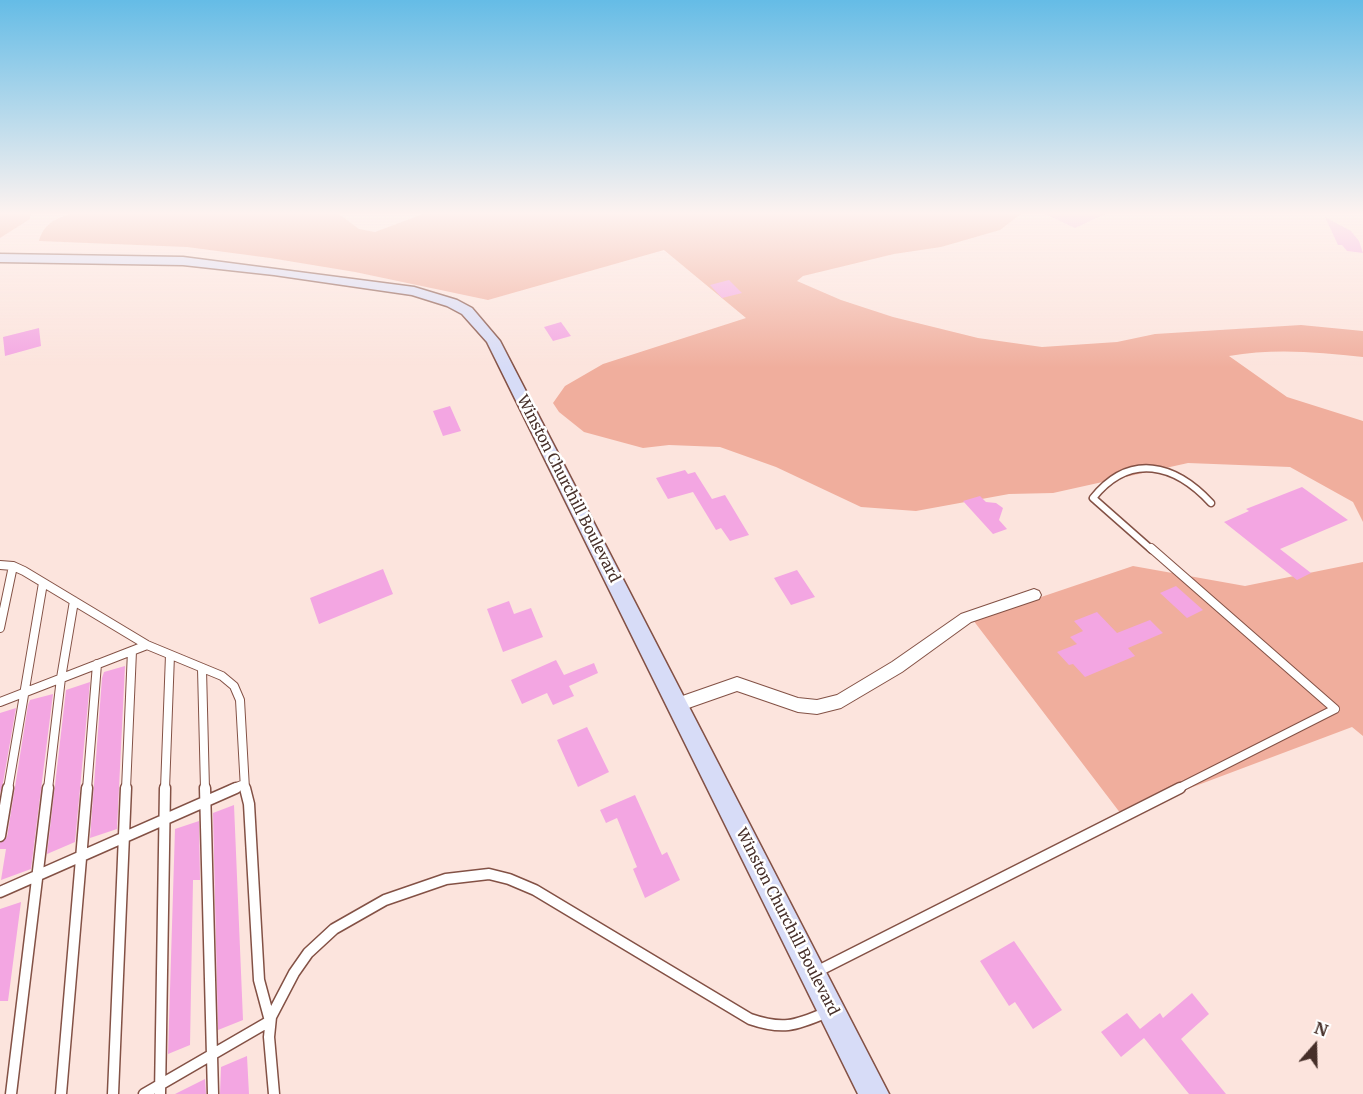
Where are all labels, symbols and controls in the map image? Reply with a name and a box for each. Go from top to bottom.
street label: Winston Churchill Boulevard [513,392,623,586]
street label: Winston Churchill Boulevard [732,825,842,1019]
north arrow [1285,1016,1345,1076]
text: N [1312,1018,1331,1041]

